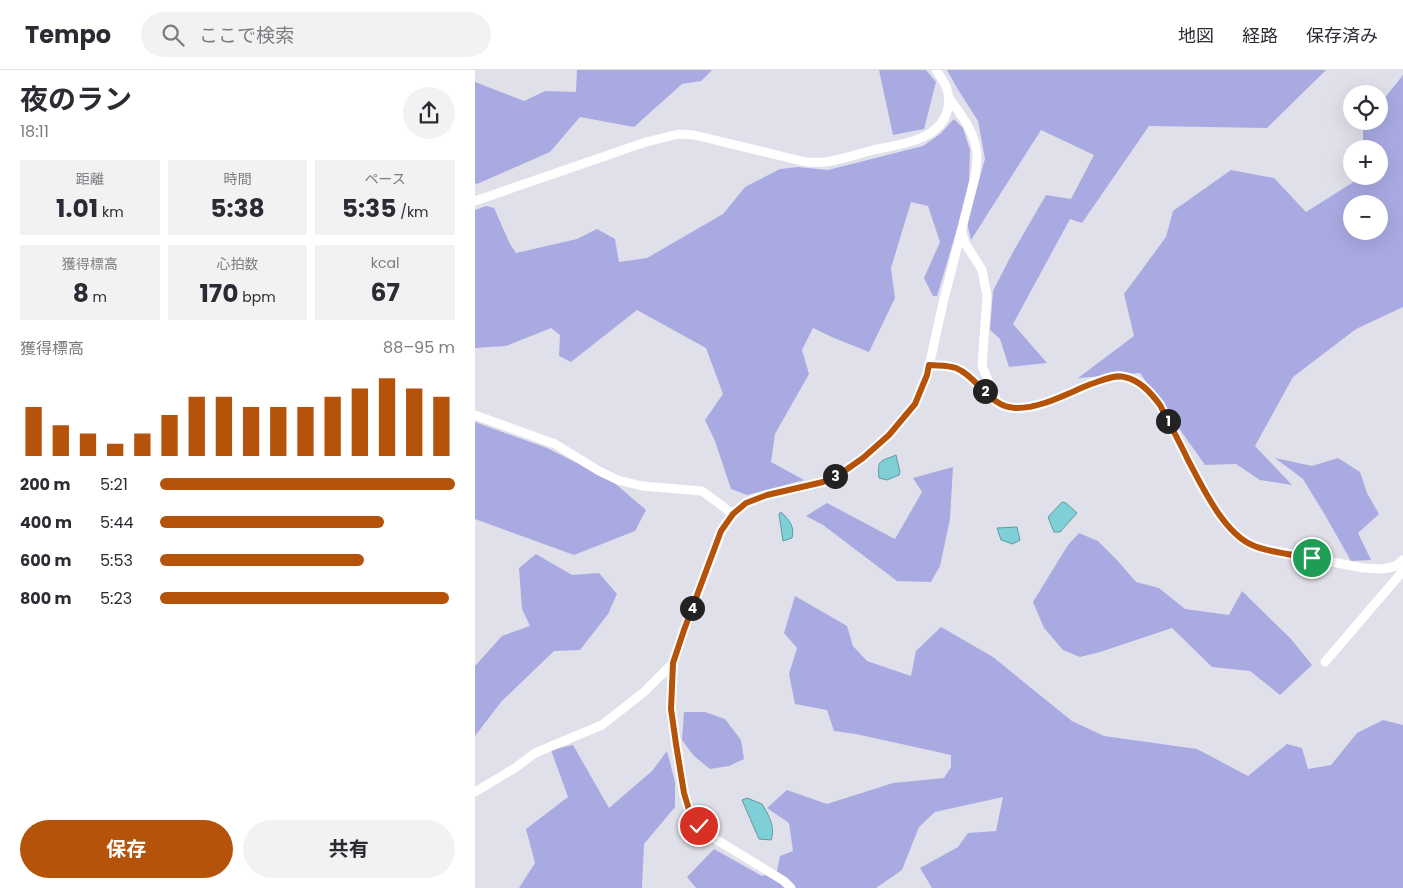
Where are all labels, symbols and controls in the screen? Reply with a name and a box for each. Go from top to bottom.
search box [141,12,491,57]
text: Tempo [25,18,111,51]
icon: search [159,21,187,49]
text: ここで検索 [199,22,294,49]
text: 地図 [1178,23,1214,48]
text: 経路 [1242,23,1278,48]
text: 保存済み [1306,23,1378,48]
text: 夜のラン [20,80,132,119]
map controls [1343,85,1388,240]
button: locate [1343,85,1388,130]
button: share [403,87,455,139]
text: 18:11 [20,120,49,143]
button: + [1343,140,1388,185]
text: 距離 [76,169,104,189]
text: 時間 [223,169,251,189]
text: ペース [365,169,406,189]
text: 1.01 [56,191,98,226]
text: 5:38 [210,191,265,226]
text: 5:35 [342,191,397,226]
button: − [1343,195,1388,240]
text: km [98,202,124,222]
text: /km [397,202,429,222]
text: kcal [371,253,399,273]
text: 獲得標高 [62,254,118,274]
text: 心拍数 [216,254,258,274]
text: 67 [371,275,400,310]
text: 8 [73,276,89,311]
text: 170 [199,276,238,311]
text: m [89,287,107,307]
text: bpm [238,287,276,307]
text: 88–95 m [383,336,455,359]
text: 獲得標高 [20,337,84,360]
pin: 2 [973,378,997,404]
text: 2 [982,381,990,401]
pin: 1 [1155,408,1181,434]
text: 1 [1166,411,1171,431]
pin: 3 [823,464,847,488]
text: 3 [831,466,840,486]
text: 200 m [20,473,70,496]
text: 5:21 [100,473,128,496]
text: 400 m [20,511,72,534]
text: 5:44 [100,511,134,534]
pin [1291,537,1333,579]
icon: arrive [1298,544,1326,572]
text: 600 m [20,549,71,572]
text: 5:53 [100,549,133,572]
text: 800 m [20,587,72,610]
text: 5:23 [100,587,132,610]
pin: 4 [679,596,705,620]
text: 4 [688,598,697,618]
pin [678,805,720,847]
icon: check [685,812,713,840]
button: 保存 [20,820,233,878]
button: 共有 [243,820,455,878]

